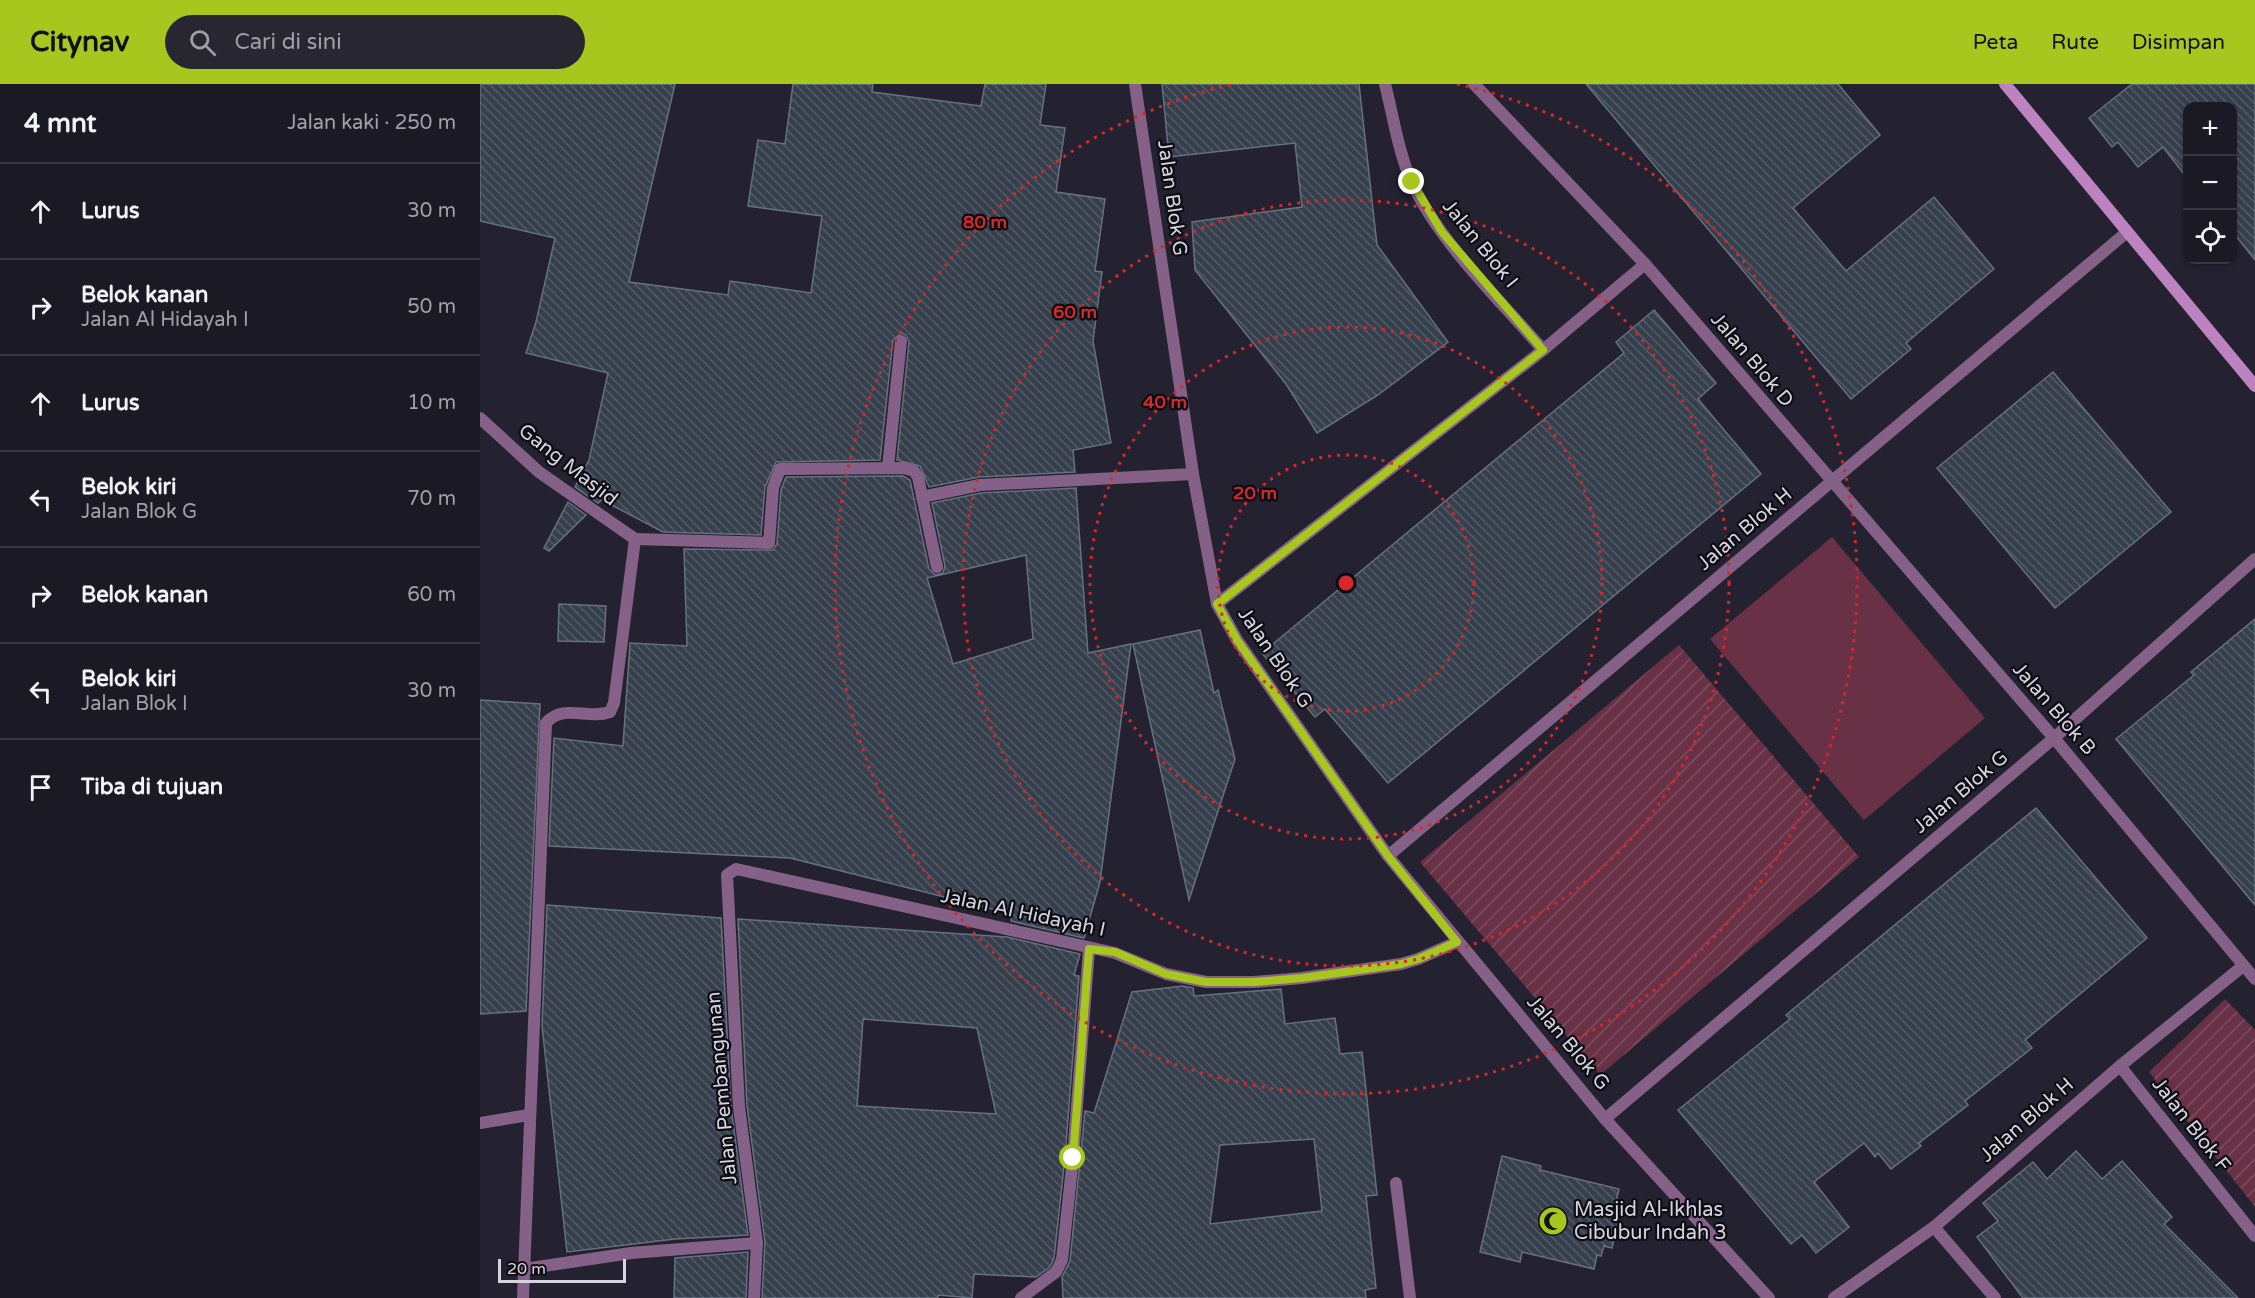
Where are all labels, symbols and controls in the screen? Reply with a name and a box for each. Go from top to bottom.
search box [165,15,585,69]
text: Citynav [30,25,129,59]
icon: search [186,26,219,59]
text: Cari di sini [234,29,342,55]
text: Peta [1973,30,2018,55]
text: Rute [2051,30,2099,55]
text: Disimpan [2132,30,2225,55]
map controls [2183,102,2237,264]
button: + [2183,102,2237,156]
text: 4 mnt [24,108,96,139]
text: Jalan kaki · 250 m [287,111,456,135]
street label: Jalan Blok G [1152,139,1192,257]
button: − [2183,156,2237,210]
route end [1398,168,1424,194]
icon: ahead [24,195,57,228]
street label: Jalan Blok I [1437,195,1523,293]
text: Lurus [81,198,139,224]
text: 30 m [407,199,456,223]
button: locate [2183,210,2237,264]
text: 80 m [963,211,1007,233]
text: Belok kanan [81,282,208,308]
icon: right [24,291,57,324]
text: 50 m [407,295,456,319]
text: 60 m [1053,301,1097,323]
text: Jalan Al Hidayah I [81,308,249,332]
street label: Jalan Blok D [1705,308,1799,412]
icon: ahead [24,387,57,420]
text: Lurus [81,390,139,416]
text: 10 m [407,391,456,415]
text: 40 m [1143,391,1187,413]
street label: Gang Masjid [514,419,622,511]
text: Belok kiri [81,474,177,500]
text: 20 m [1233,482,1277,504]
street label: Jalan Blok H [1693,482,1797,576]
icon: left [24,483,57,516]
text: 70 m [407,487,456,511]
text: Jalan Blok G [81,500,197,524]
centre of rings [1336,573,1356,593]
icon: right [24,579,57,612]
text: Belok kanan [81,582,208,608]
text: 60 m [407,583,456,607]
street label: Jalan Blok G [1233,603,1317,713]
street label: Jalan Blok B [2007,658,2101,760]
text: Belok kiri [81,666,177,692]
icon: left [24,675,57,708]
text: 30 m [407,679,456,703]
text: Jalan Blok I [81,692,188,716]
street label: Jalan Blok G [1909,745,2013,839]
icon: arrive [24,771,57,804]
text: Tiba di tujuan [81,774,223,800]
street label: Jalan Al Hidayah I [939,884,1107,942]
street label: Jalan Pembangunan [702,991,742,1185]
street label: Jalan Blok G [1521,991,1615,1095]
street label: Jalan Blok H [1975,1073,2079,1167]
street label: Jalan Blok F [2147,1073,2235,1177]
route start [1059,1144,1085,1170]
place label: Masjid Al-Ikhlas Cibubur Indah 3 [1574,1198,1727,1245]
mosque icon: Masjid Al-Ikhlas Cibubur Indah 3 [1537,1205,1569,1237]
scale bar [498,1256,626,1284]
text: 20 m [507,1259,546,1279]

